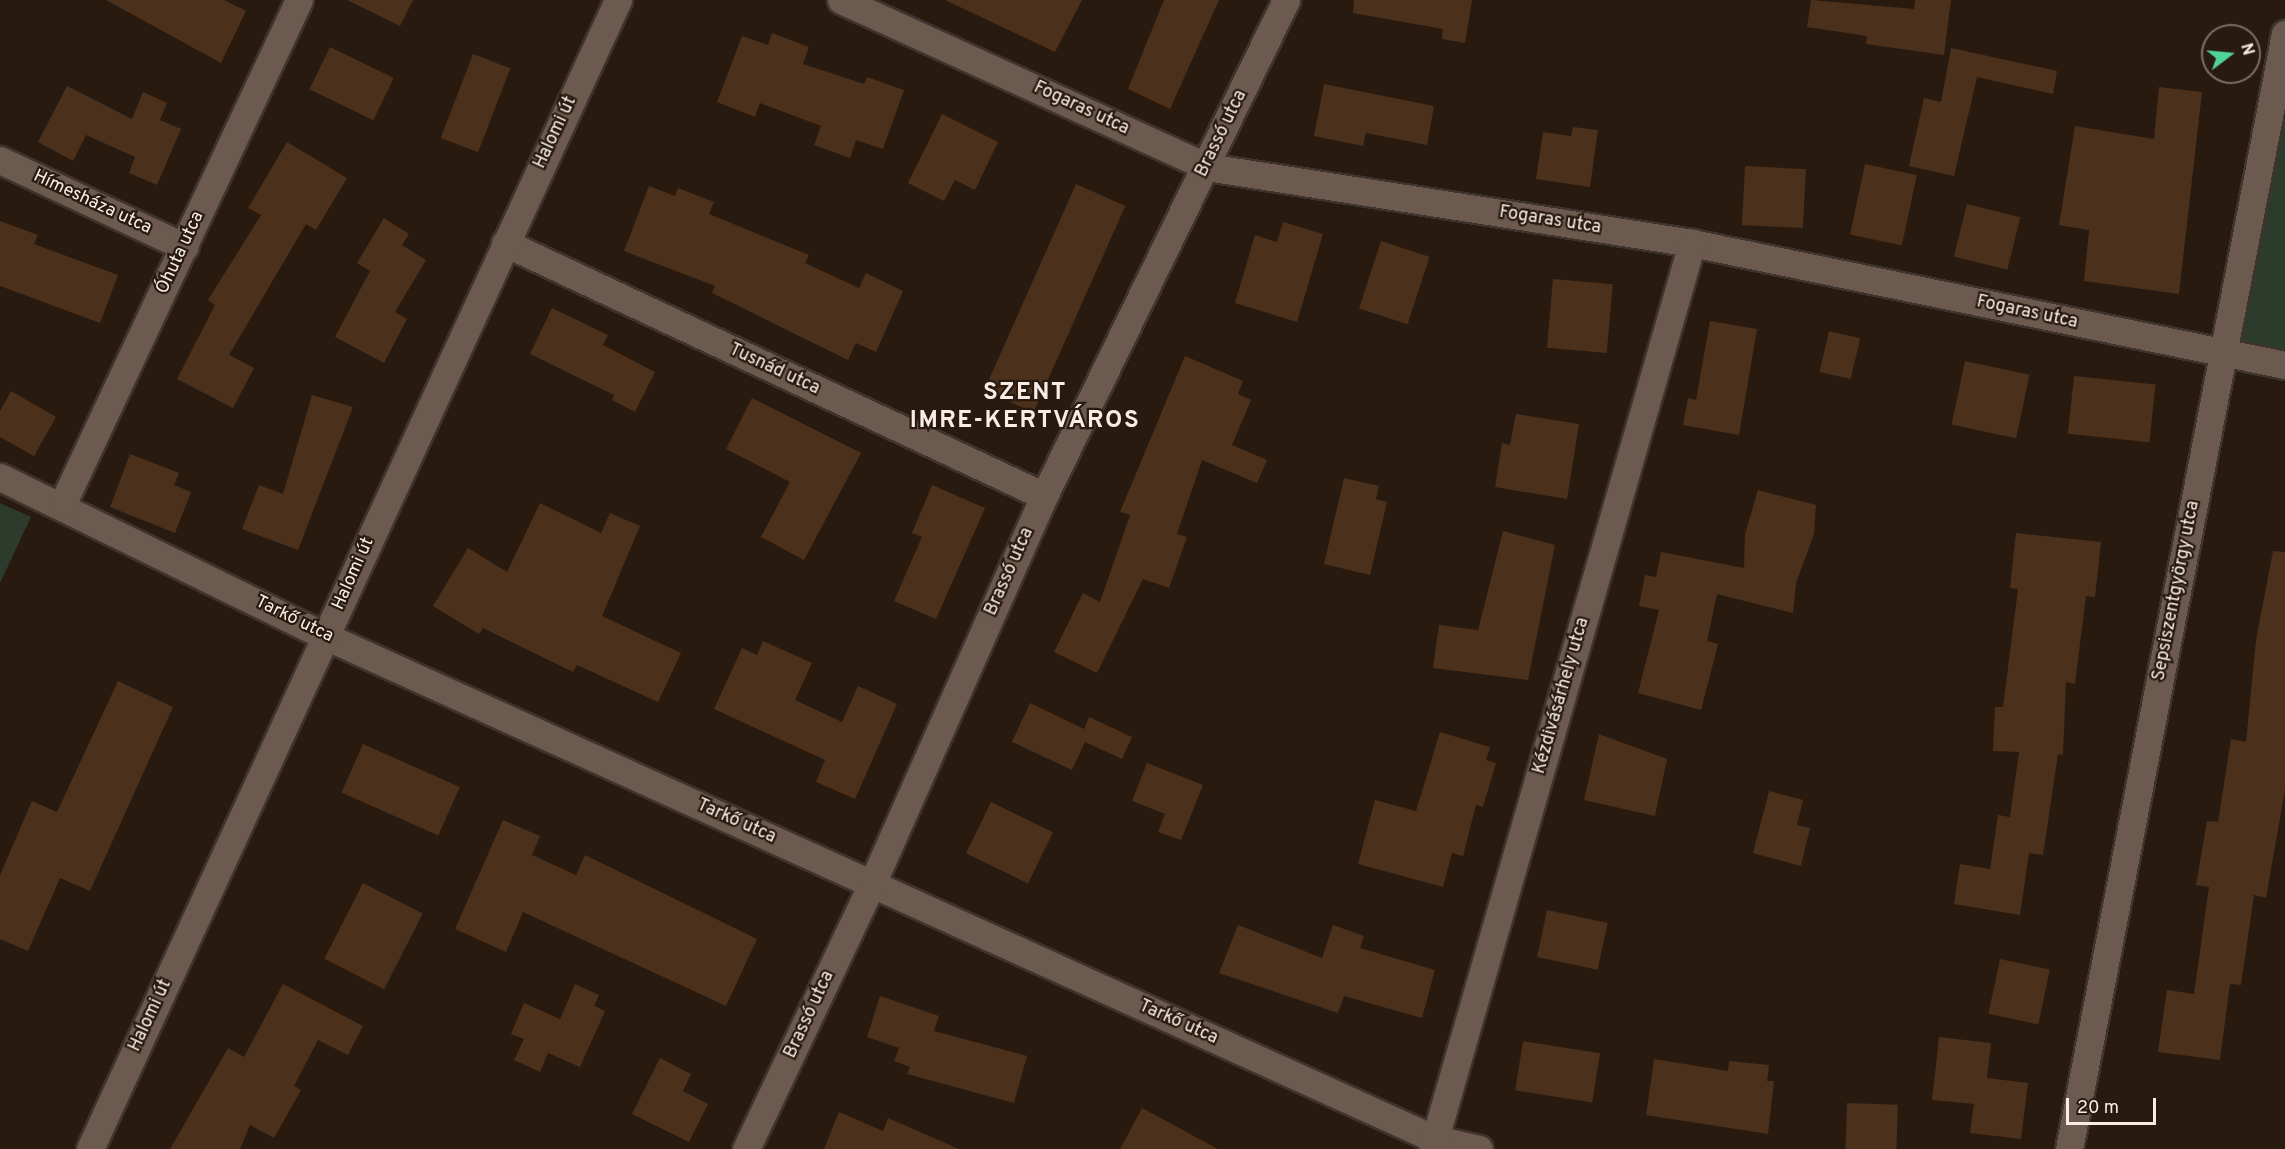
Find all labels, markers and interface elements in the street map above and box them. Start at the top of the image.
north arrow [2201,24,2261,84]
text: N [2235,41,2258,58]
street label: Fogaras utca [1030,77,1132,141]
street label: Brassó utca [1192,87,1252,181]
street label: Halomi út [530,93,582,173]
street label: Hímesháza utca [29,166,155,240]
street label: Fogaras utca [1498,202,1602,240]
street label: Óhuta utca [152,208,210,298]
street label: Fogaras utca [1974,292,2080,334]
street label: Tusnád utca [725,340,823,400]
district label: SZENT IMRE-KERTVÁROS [910,380,1140,436]
street label: Sepsiszentgyörgy utca [2149,499,2205,683]
street label: Brassó utca [981,525,1039,619]
street label: Halomi út [328,534,380,614]
street label: Tarkő utca [251,592,337,648]
street label: Kézdivásárhely utca [1529,615,1595,777]
street label: Tarkő utca [693,795,779,849]
street label: Brassó utca [780,968,840,1062]
street label: Halomi út [125,976,177,1056]
street label: Tarkő utca [1135,996,1221,1050]
scale bar [2069,1086,2159,1124]
text: 20 m [2077,1097,2119,1120]

